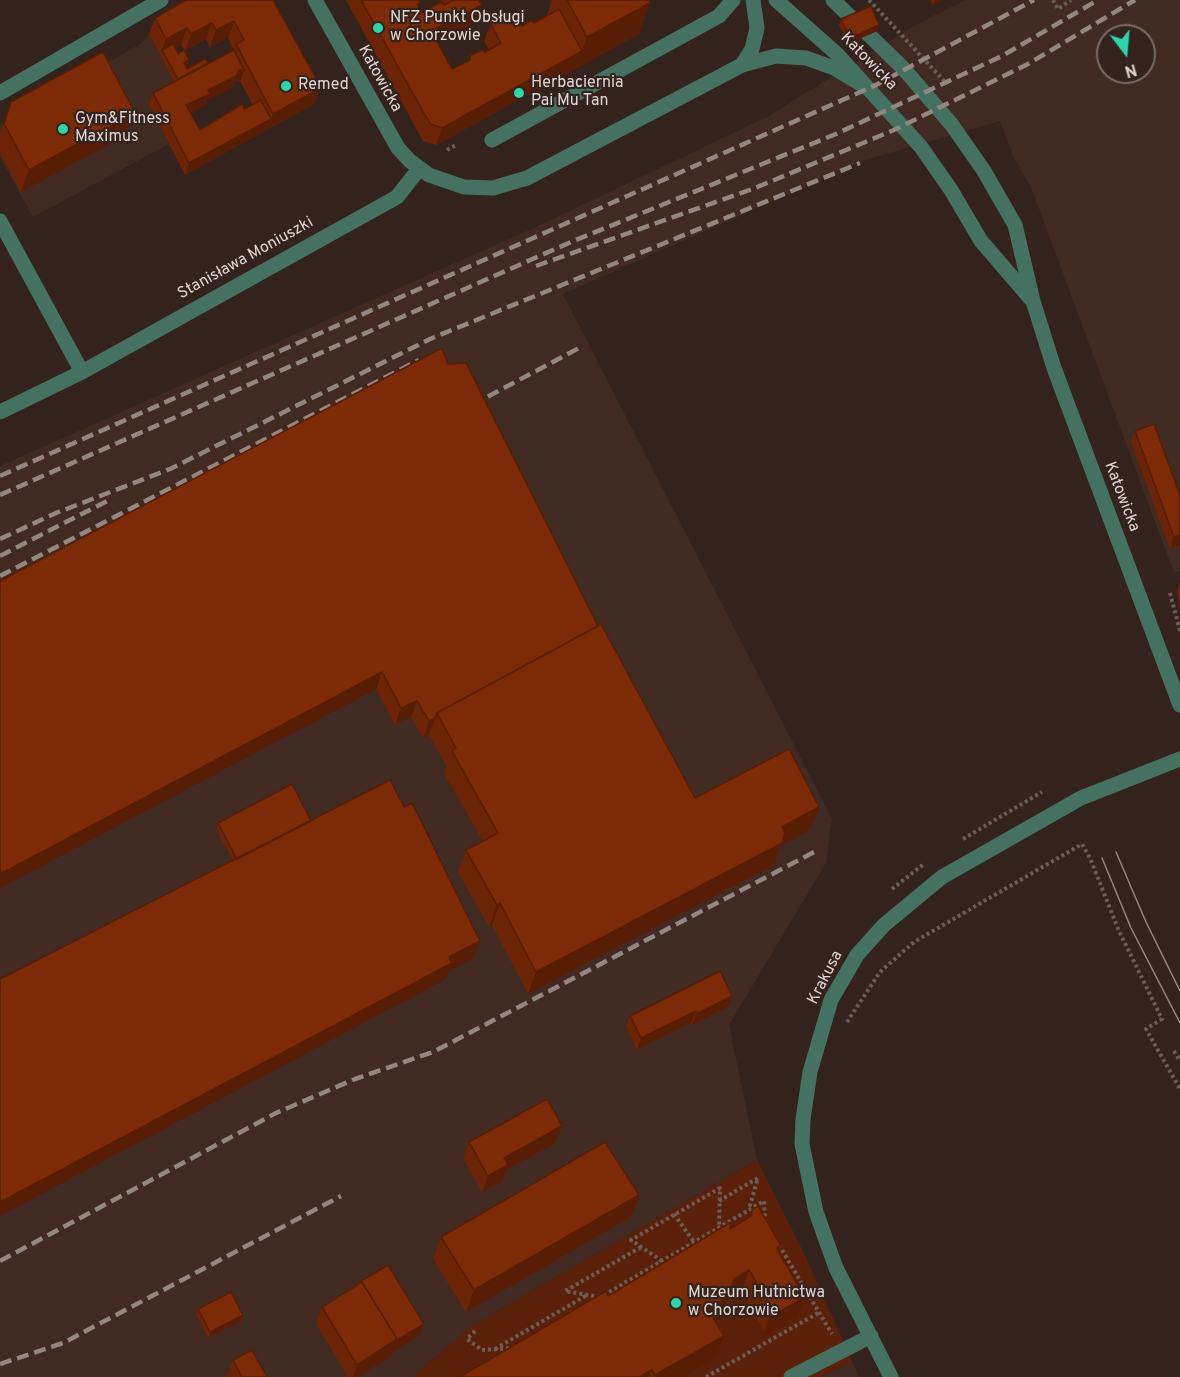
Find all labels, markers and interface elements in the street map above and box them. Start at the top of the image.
place label: NFZ Punkt Obsługi w Chorzowie [390,9,525,47]
marker: NFZ Punkt Obsługi w Chorzowie [371,21,385,35]
north arrow [1096,24,1156,84]
street label: Katowicka [836,29,900,95]
street label: Katowicka [353,42,405,116]
text: N [1122,58,1139,81]
place label: Herbaciernia Pai Mu Tan [531,74,623,112]
place label: Remed [298,76,349,96]
marker: Remed [279,79,293,93]
marker: Herbaciernia Pai Mu Tan [512,86,526,100]
place label: Gym&Fitness Maximus [75,110,170,148]
marker: Gym&Fitness Maximus [56,122,70,136]
street label: Stanisława Moniuszki [175,214,317,304]
street label: Katowicka [1099,459,1143,535]
street label: Krakusa [804,948,848,1008]
place label: Muzeum Hutnictwa w Chorzowie [688,1284,825,1322]
marker: Muzeum Hutnictwa w Chorzowie [669,1296,683,1310]

